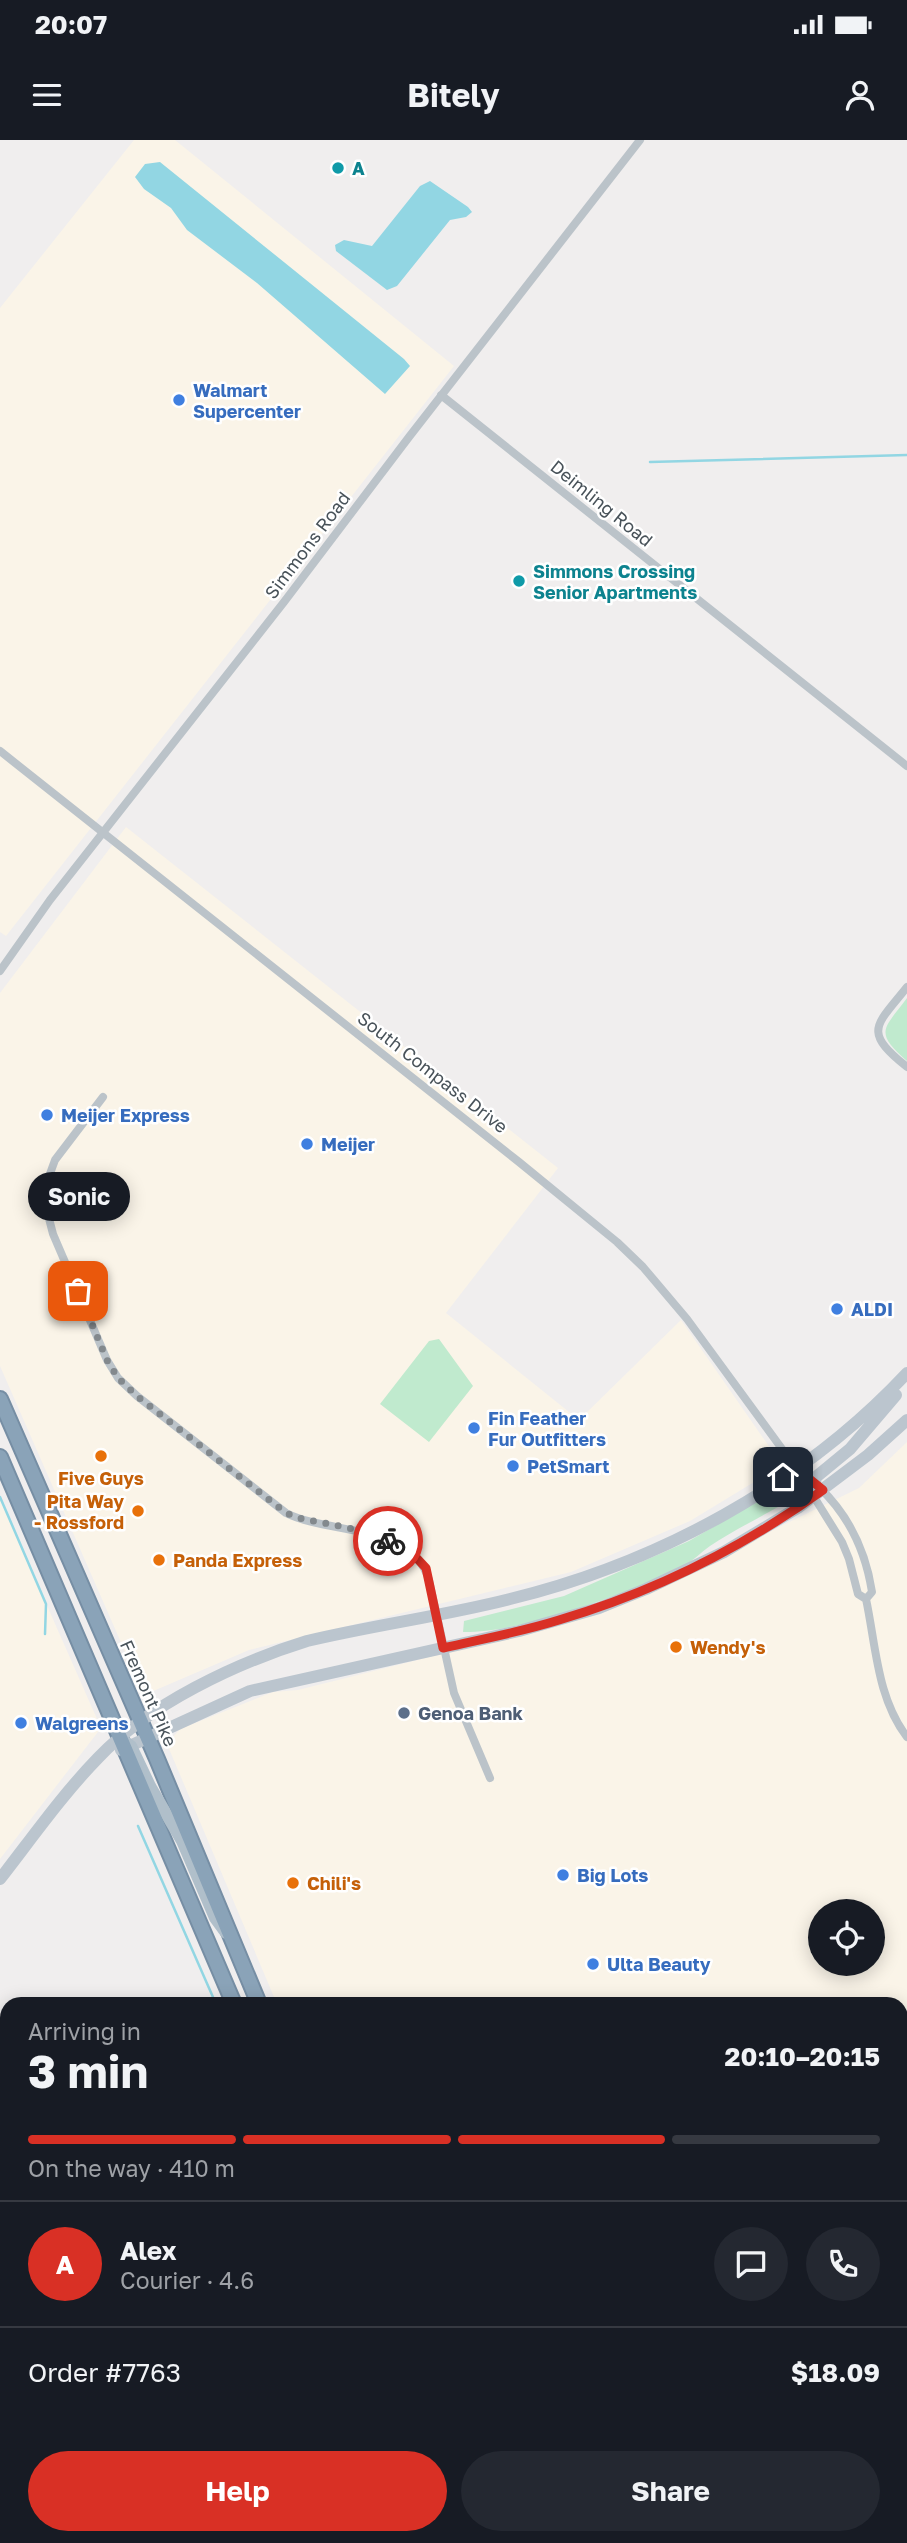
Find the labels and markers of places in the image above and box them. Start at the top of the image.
place label: A [352,157,365,179]
marker: A [330,160,346,176]
place label: Walmart Supercenter [193,379,301,422]
marker: Walmart Supercenter [171,392,187,408]
place label: Simmons Crossing Senior Apartments [533,560,697,603]
marker: Simmons Crossing Senior Apartments [511,573,527,589]
place label: Meijer Express [61,1104,190,1126]
marker: Meijer Express [39,1107,55,1123]
place label: Meijer [321,1133,375,1155]
marker: Meijer [299,1136,315,1152]
callout: Sonic [27,1172,129,1221]
pin [48,1261,108,1321]
place label: ALDI [851,1298,893,1320]
marker: ALDI [829,1301,845,1317]
place label: Fin Feather Fur Outfitters [488,1407,606,1450]
marker: Fin Feather Fur Outfitters [466,1420,482,1436]
pin [753,1447,813,1507]
marker: Five Guys [93,1448,109,1464]
place label: PetSmart [527,1455,609,1477]
marker: PetSmart [505,1458,521,1474]
place label: Five Guys [58,1467,144,1489]
place label: Pita Way - Rossford [34,1490,124,1533]
marker: Pita Way - Rossford [130,1503,146,1519]
place label: Panda Express [173,1549,302,1571]
marker: Panda Express [151,1552,167,1568]
place label: Wendy's [690,1636,765,1658]
marker: Wendy's [668,1639,684,1655]
place label: Genoa Bank [418,1702,523,1724]
marker: Genoa Bank [396,1705,412,1721]
place label: Walgreens [35,1712,129,1734]
marker: Walgreens [13,1715,29,1731]
place label: Big Lots [577,1864,648,1886]
marker: Big Lots [555,1867,571,1883]
place label: Chili's [307,1872,361,1894]
marker: Chili's [285,1875,301,1891]
place label: Ulta Beauty [607,1953,711,1975]
marker: Ulta Beauty [585,1956,601,1972]

